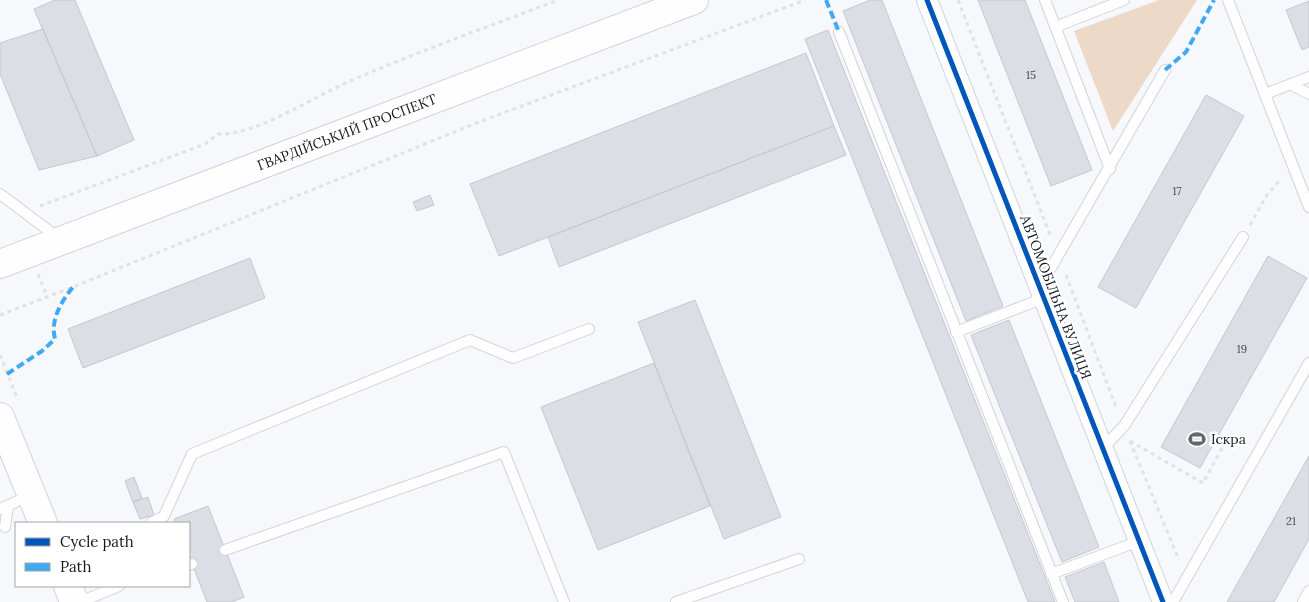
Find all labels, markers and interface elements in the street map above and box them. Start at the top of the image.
house number: 15 [1026,68,1036,82]
street label: ГВАРДІЙСЬКИЙ ПРОСПЕКТ [255,90,439,174]
house number: 17 [1172,184,1182,198]
street label: АВТОМОБІЛЬНА ВУЛИЦЯ [1016,211,1096,382]
house number: 19 [1237,342,1247,356]
sports icon: Іскра [1187,429,1207,449]
place label: Іскра [1211,430,1246,448]
house number: 21 [1286,514,1296,528]
legend [15,522,190,587]
text: Cycle path [60,532,134,551]
text: Path [60,557,91,576]

